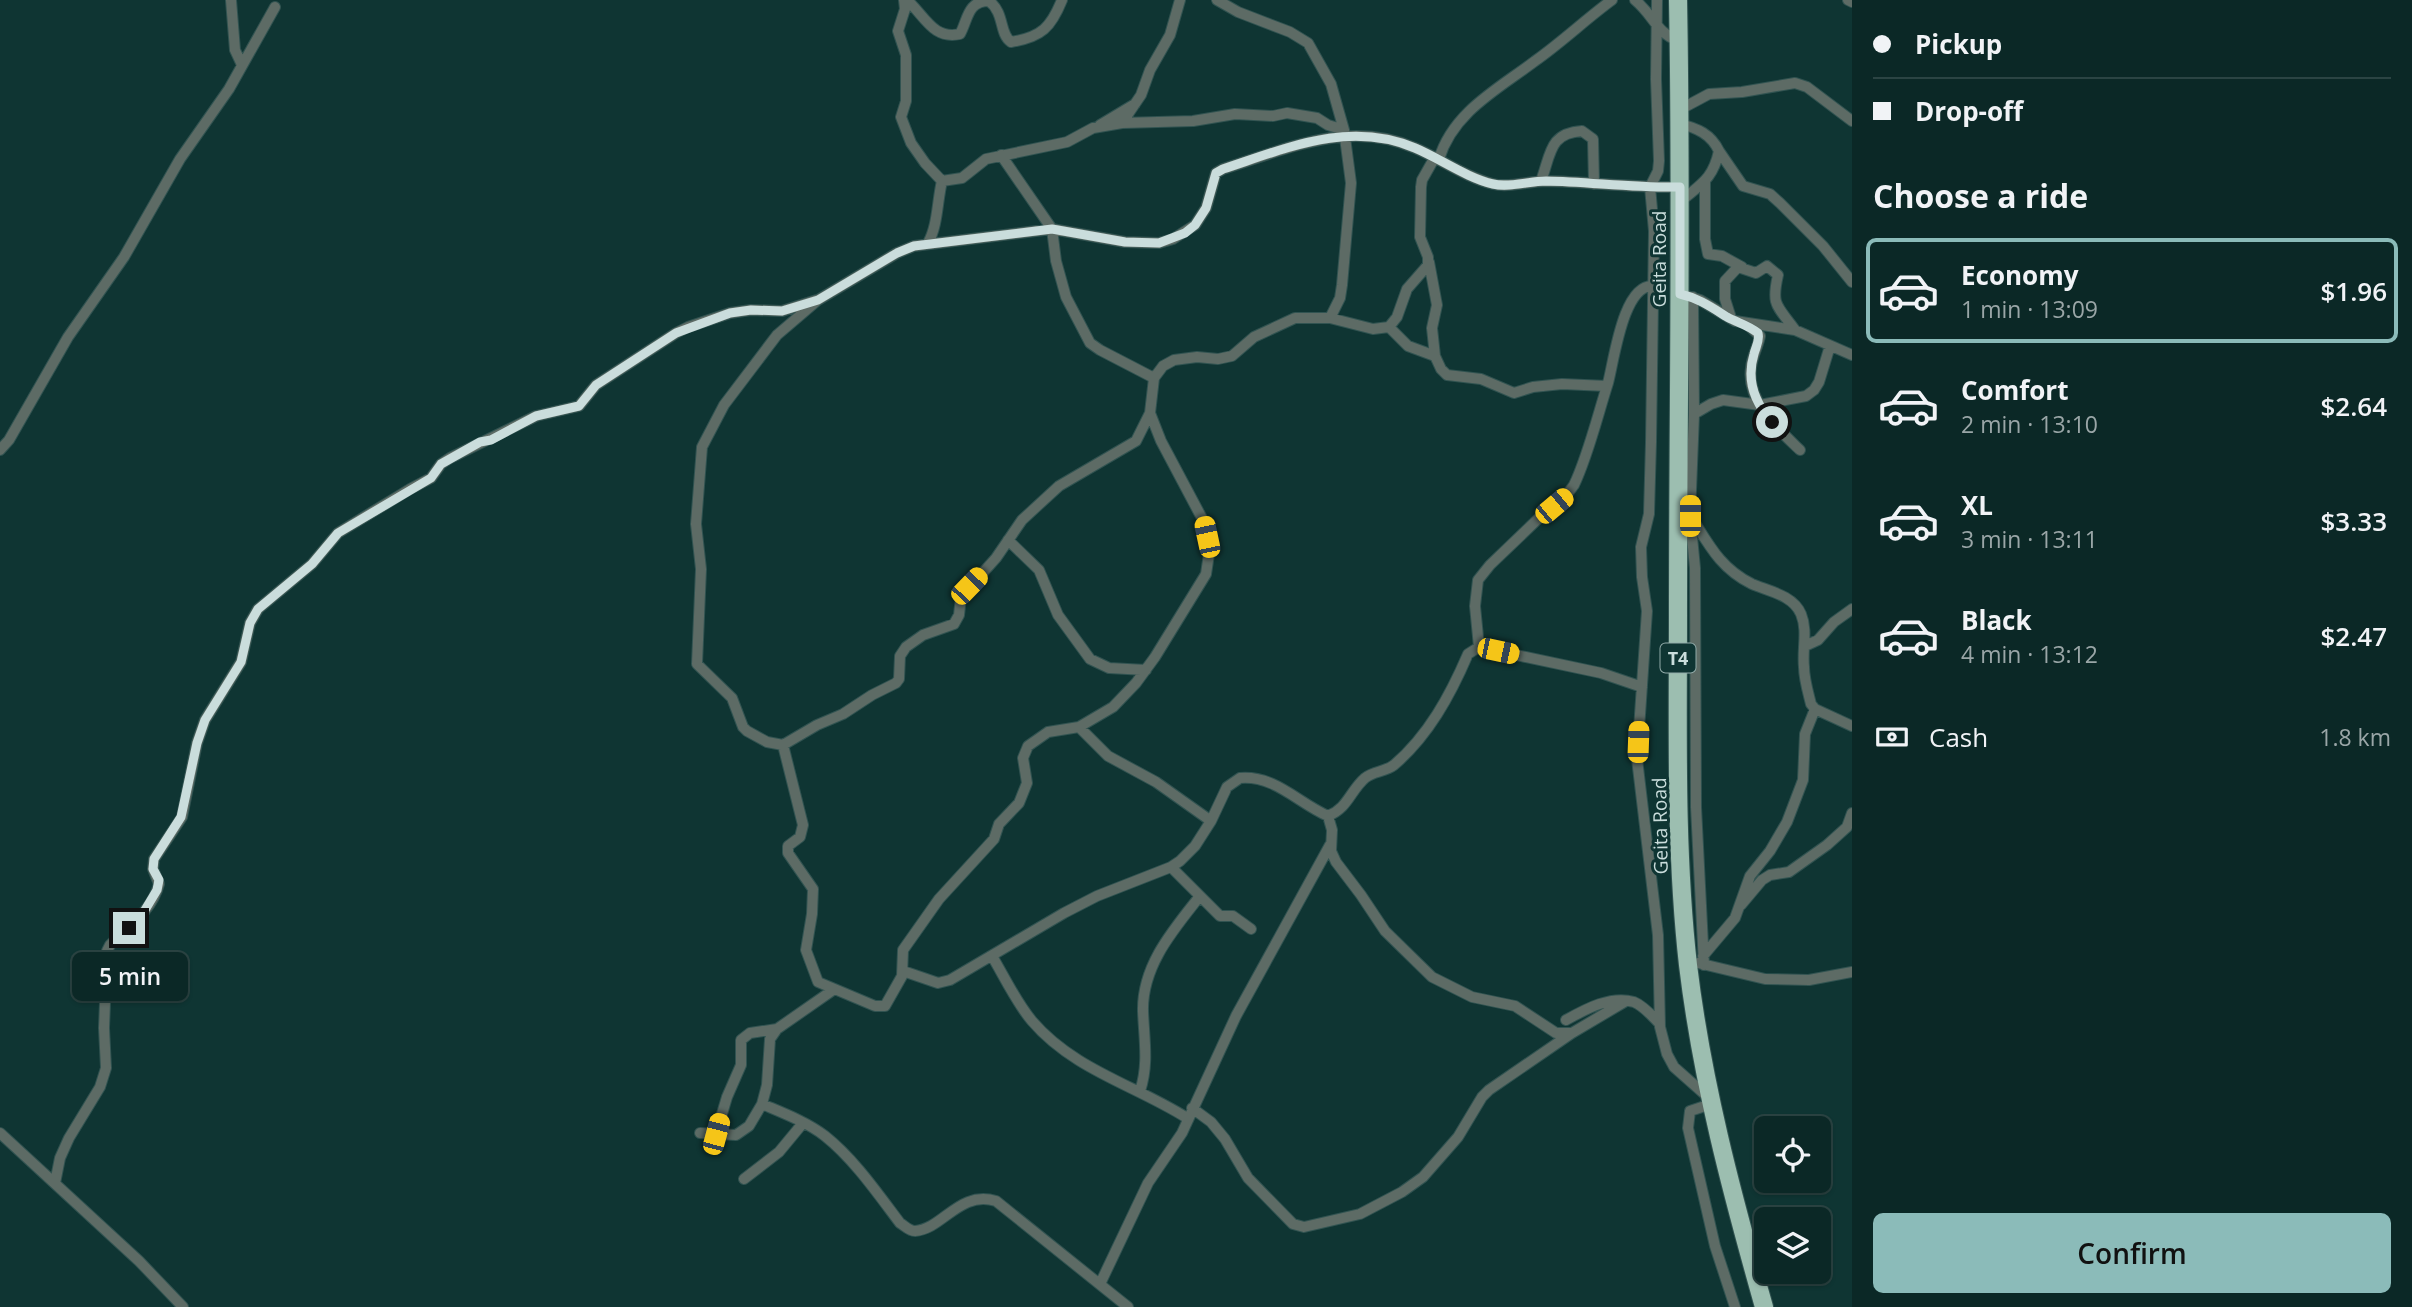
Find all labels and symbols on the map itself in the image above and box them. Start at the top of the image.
street label: Geita Road [1646,211,1672,307]
route start [1756,406,1788,438]
car [1532,484,1577,528]
car [1680,495,1701,537]
car [1193,514,1222,560]
car [947,564,992,608]
car [1476,636,1521,666]
road number: T4 [1660,644,1696,672]
car [1627,721,1650,763]
street label: Geita Road [1646,777,1674,875]
route end [113,912,145,944]
callout: 5 min [71,953,187,1002]
car [701,1111,732,1157]

